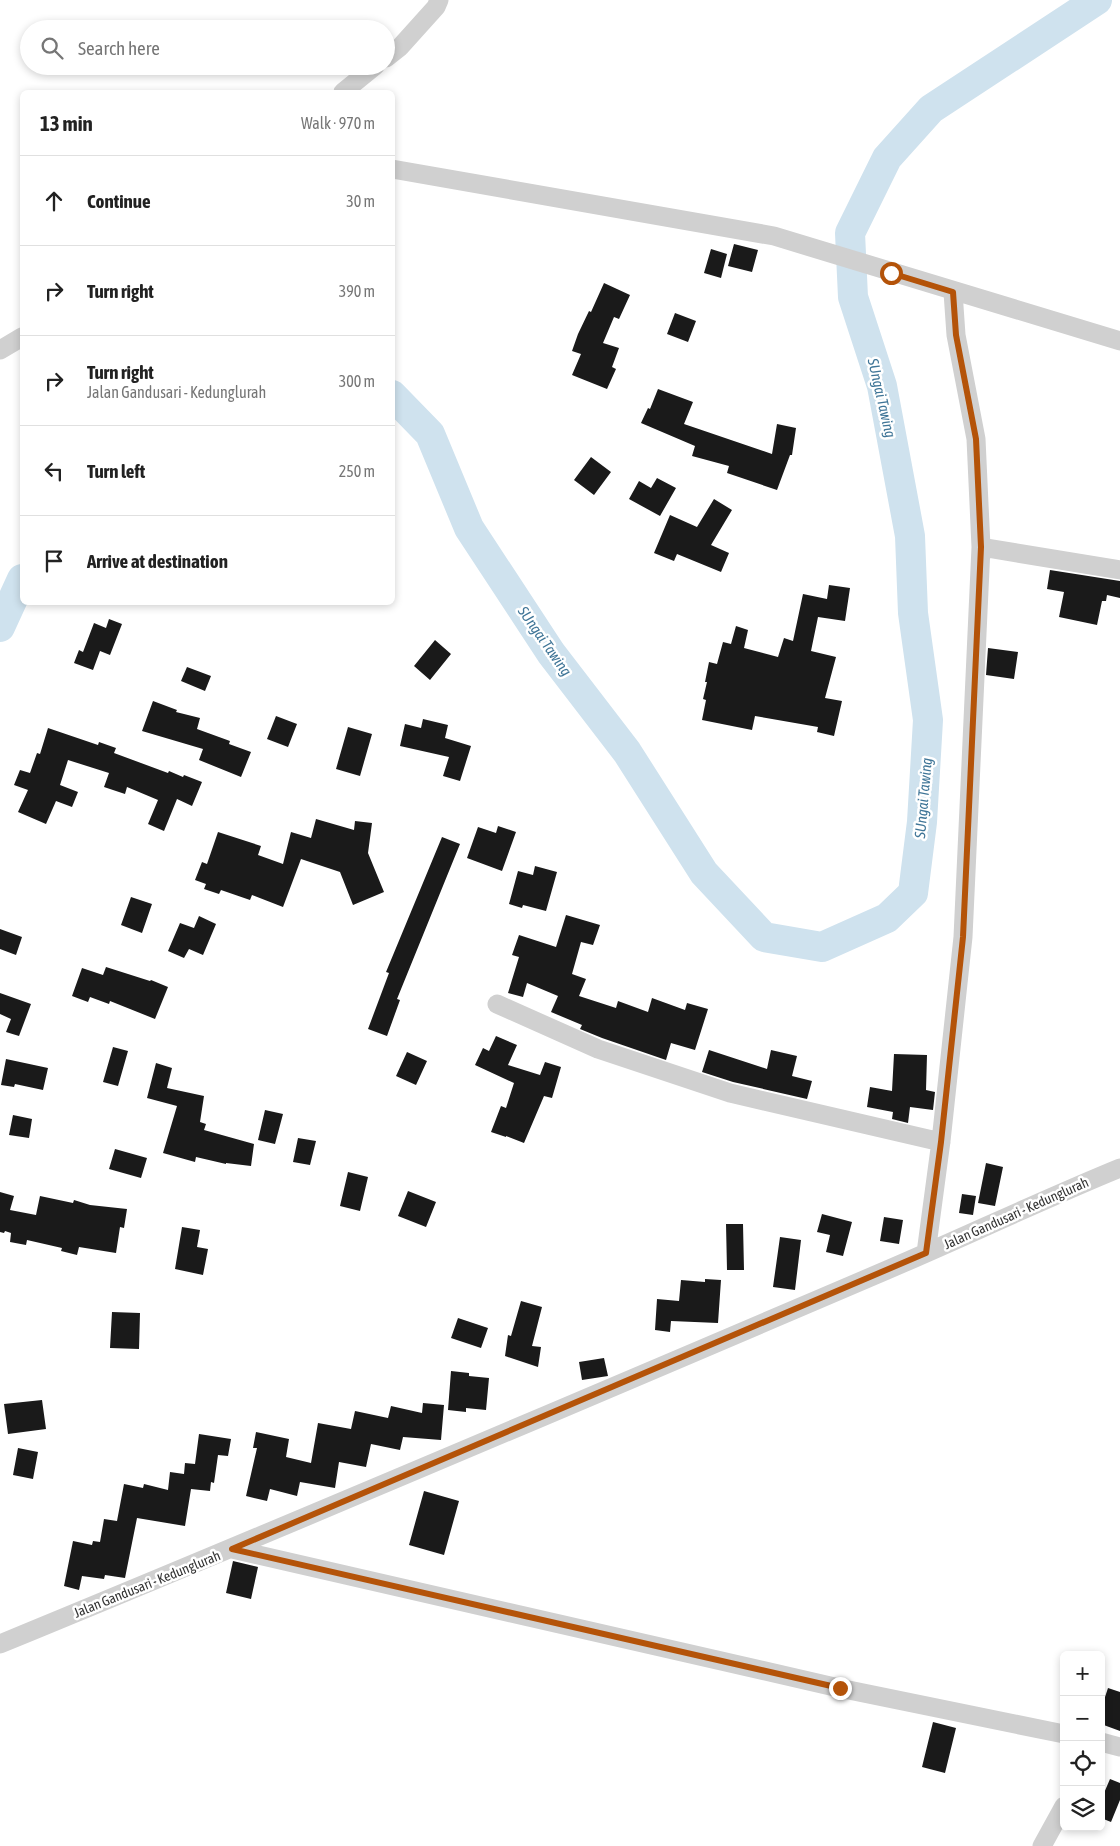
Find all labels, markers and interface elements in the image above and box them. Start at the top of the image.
search box [20,20,395,75]
icon: search [38,34,66,62]
text: Search here [78,37,160,59]
text: 13 min [40,111,93,135]
text: Walk · 970 m [301,114,375,132]
icon: ahead [40,187,68,215]
text: Continue [87,190,151,212]
text: 30 m [346,192,375,210]
route start [880,262,903,285]
icon: right [40,277,68,305]
text: Turn right [87,280,154,302]
text: 390 m [339,282,375,300]
water label: SUngai Tawing [864,356,899,439]
text: Turn right [87,361,154,383]
icon: right [40,367,68,395]
text: 300 m [339,372,375,390]
text: Jalan Gandusari - Kedunglurah [87,383,266,401]
icon: left [40,457,68,485]
text: Turn left [87,460,145,482]
text: 250 m [339,462,375,480]
icon: arrive [40,547,68,575]
text: Arrive at destination [87,550,228,572]
water label: SUngai Tawing [514,602,575,679]
water label: SUngai Tawing [911,757,935,840]
street label: Jalan Gandusari - Kedunglurah [941,1174,1091,1252]
street label: Jalan Gandusari - Kedunglurah [71,1547,223,1621]
map controls [1060,1651,1105,1831]
button: + [1060,1651,1105,1696]
route end [829,1677,852,1700]
button: − [1060,1696,1105,1741]
button: locate [1060,1741,1105,1786]
button: layers [1060,1786,1105,1831]

